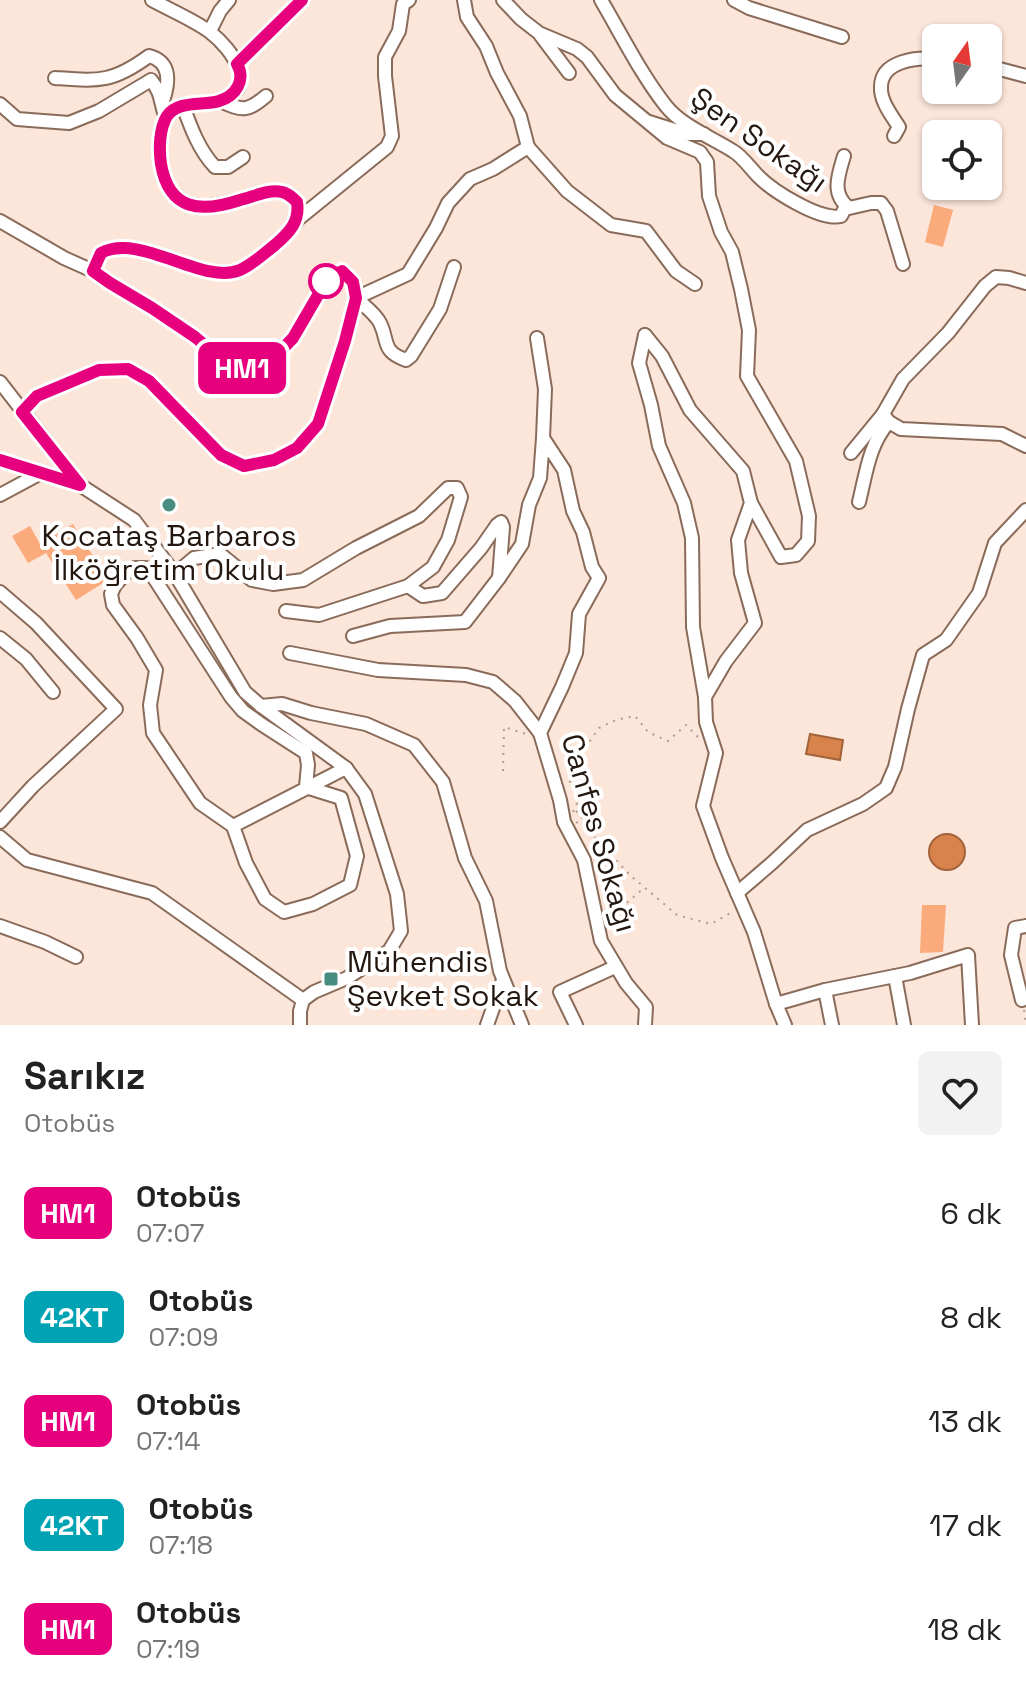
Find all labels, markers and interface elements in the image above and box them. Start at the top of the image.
north arrow [922,24,1002,104]
map controls [922,24,1002,200]
street label: Şen Sokağı [683,78,835,201]
button: locate [922,120,1002,200]
unlabelled marker [309,264,343,298]
line badge: HM1 [196,342,288,394]
text: HM1 [214,350,270,386]
marker: Kocataş Barbaros İlköğretim Okulu [160,496,178,514]
place label: Kocataş Barbaros İlköğretim Okulu [42,516,296,589]
street label: Canfes Sokağı [553,729,646,937]
place label: Mühendis Şevket Sokak [347,942,539,1015]
marker: Mühendis Şevket Sokak [322,970,340,988]
button: heart [918,1051,1002,1135]
text: Sarıkız [24,1052,145,1100]
text: Otobüs [24,1106,115,1140]
text: Otobüs [136,1177,241,1216]
text: 6 dk [940,1194,1002,1233]
text: HM1 [40,1195,96,1231]
text: 07:07 [136,1216,204,1250]
text: Otobüs [148,1281,254,1320]
text: 8 dk [940,1298,1002,1337]
text: 42KT [40,1299,108,1335]
text: 07:09 [148,1320,218,1354]
text: Otobüs [136,1385,241,1424]
text: 13 dk [928,1402,1002,1441]
text: HM1 [40,1403,96,1439]
text: 07:14 [136,1424,201,1458]
text: Otobüs [148,1489,254,1528]
text: 17 dk [929,1506,1002,1545]
text: 42KT [40,1507,108,1543]
text: 07:18 [148,1528,213,1562]
text: Otobüs [136,1593,241,1632]
text: 18 dk [928,1610,1002,1649]
text: HM1 [40,1611,96,1647]
text: 07:19 [136,1632,200,1666]

